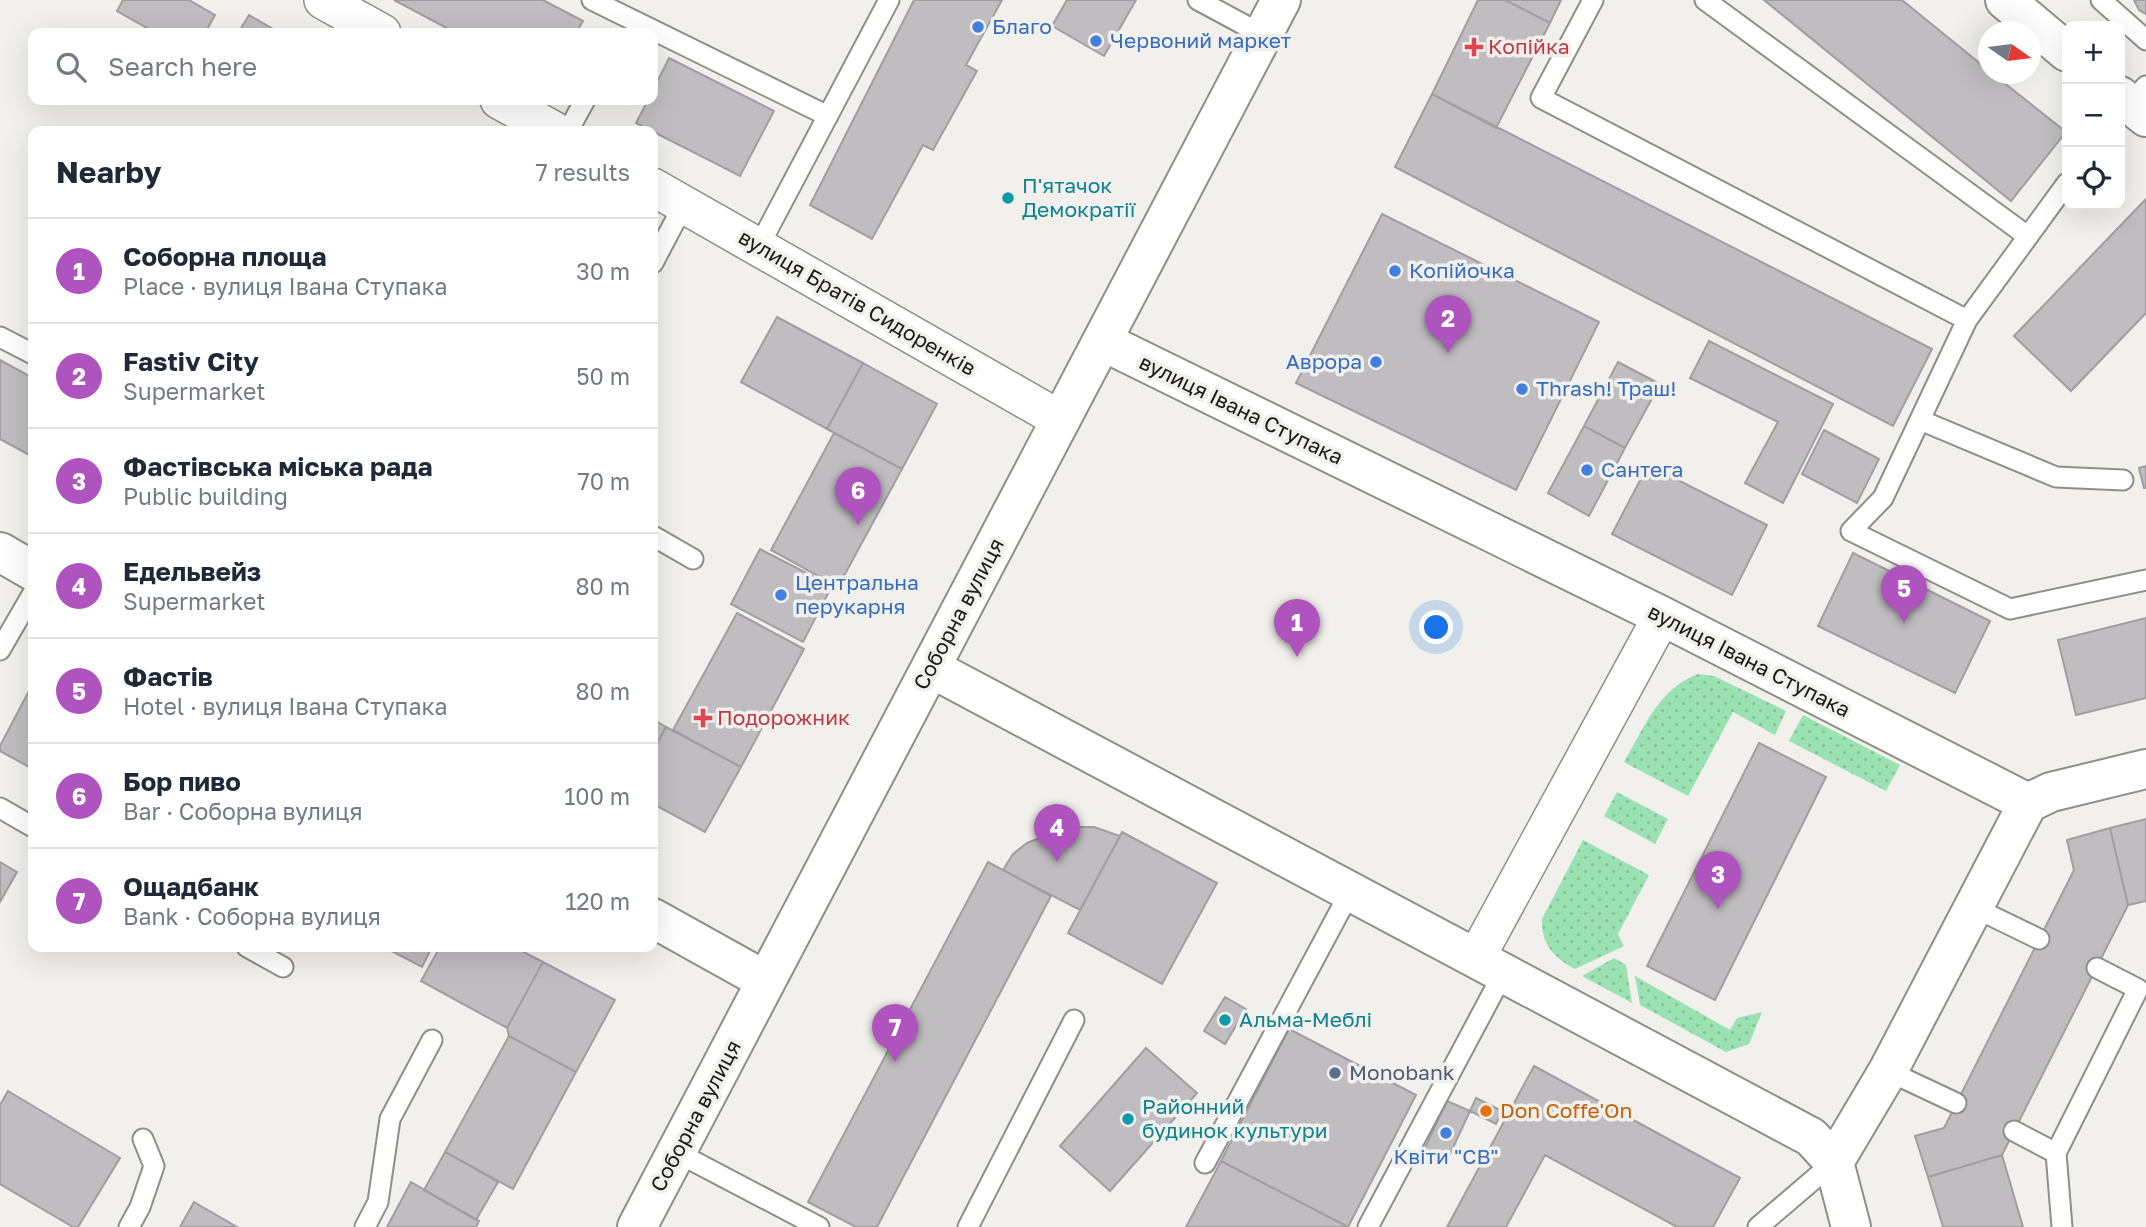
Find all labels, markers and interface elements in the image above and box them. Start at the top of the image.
place label: Благо [992,13,1052,39]
marker: Благо [970,19,986,35]
north arrow [1978,21,2041,84]
map controls [2062,21,2125,210]
button: + [2062,21,2125,84]
place label: Червоний маркет [1110,27,1291,53]
search box [28,28,658,105]
marker: Червоний маркет [1088,33,1104,49]
place label: Копійка [1488,33,1570,59]
marker: Копійка [1466,39,1482,55]
icon: search [52,48,90,86]
text: Search here [108,51,257,82]
button: − [2062,84,2125,147]
button: locate [2062,147,2125,210]
text: Nearby [56,154,161,190]
text: 7 results [536,158,630,186]
place label: П'ятачок Демократії [1022,172,1137,222]
marker: П'ятачок Демократії [1000,190,1016,206]
street label: вулиця Братів Сидоренків [734,223,981,381]
text: Соборна площа [123,241,327,272]
text: 1 [73,257,85,285]
text: 30 m [576,257,630,285]
place label: Копійочка [1409,257,1515,283]
marker: Копійочка [1387,263,1403,279]
text: Place · вулиця Івана Ступака [123,272,448,300]
pin: 2 [1425,295,1471,353]
text: Fastiv City [123,346,259,377]
street label: вулиця Івана Ступака [1135,348,1348,470]
place label: Аврора [1286,348,1362,374]
marker: Аврора [1368,354,1384,370]
text: 2 [72,362,86,390]
text: 50 m [576,362,630,390]
place label: Thrash! Траш! [1536,375,1677,401]
text: Supermarket [123,377,266,405]
marker: Thrash! Траш! [1514,381,1530,397]
text: Фастівська міська рада [123,451,433,482]
place label: Сантега [1601,456,1683,482]
marker: Сантега [1579,462,1595,478]
text: 3 [72,467,86,495]
text: 70 m [577,467,630,495]
pin: 6 [835,467,881,525]
text: Public building [123,482,288,510]
street label: Соборна вулиця [907,533,1009,694]
text: Едельвейз [123,556,261,587]
pin: 5 [1881,565,1927,623]
place label: Центральна перукарня [795,569,919,619]
text: 4 [72,572,86,600]
text: 80 m [576,572,630,600]
text: Supermarket [123,587,266,615]
marker: Центральна перукарня [773,587,789,603]
street label: вулиця Івана Ступака [1644,598,1855,722]
pin: 1 [1274,599,1320,657]
your location [1419,610,1453,644]
text: Фастів [123,661,213,692]
text: 5 [72,677,86,705]
text: 80 m [576,677,630,705]
text: Hotel · вулиця Івана Ступака [123,692,447,720]
place label: Подорожник [717,704,850,730]
marker: Подорожник [695,710,711,726]
text: Бор пиво [123,766,241,797]
text: 6 [72,782,86,810]
text: 100 m [564,782,630,810]
text: Bar · Соборна вулиця [123,797,363,825]
pin: 4 [1034,804,1080,862]
pin: 3 [1695,851,1741,909]
text: Ощадбанк [123,871,259,902]
text: 7 [73,887,85,915]
text: 120 m [565,887,630,915]
text: Bank · Соборна вулиця [123,902,381,930]
pin: 7 [872,1004,918,1062]
place label: Альма-Меблі [1239,1006,1372,1032]
marker: Альма-Меблі [1217,1012,1233,1028]
street label: Соборна вулиця [644,1035,746,1196]
place label: Monobank [1349,1059,1455,1085]
marker: Monobank [1327,1065,1343,1081]
place label: Районний будинок культури [1142,1093,1328,1143]
place label: Don Coffe'On [1500,1097,1633,1123]
marker: Don Coffe'On [1478,1103,1494,1119]
marker: Районний будинок культури [1120,1111,1136,1127]
marker: Квіти "СВ" [1438,1125,1454,1141]
place label: Квіти "СВ" [1393,1143,1499,1169]

